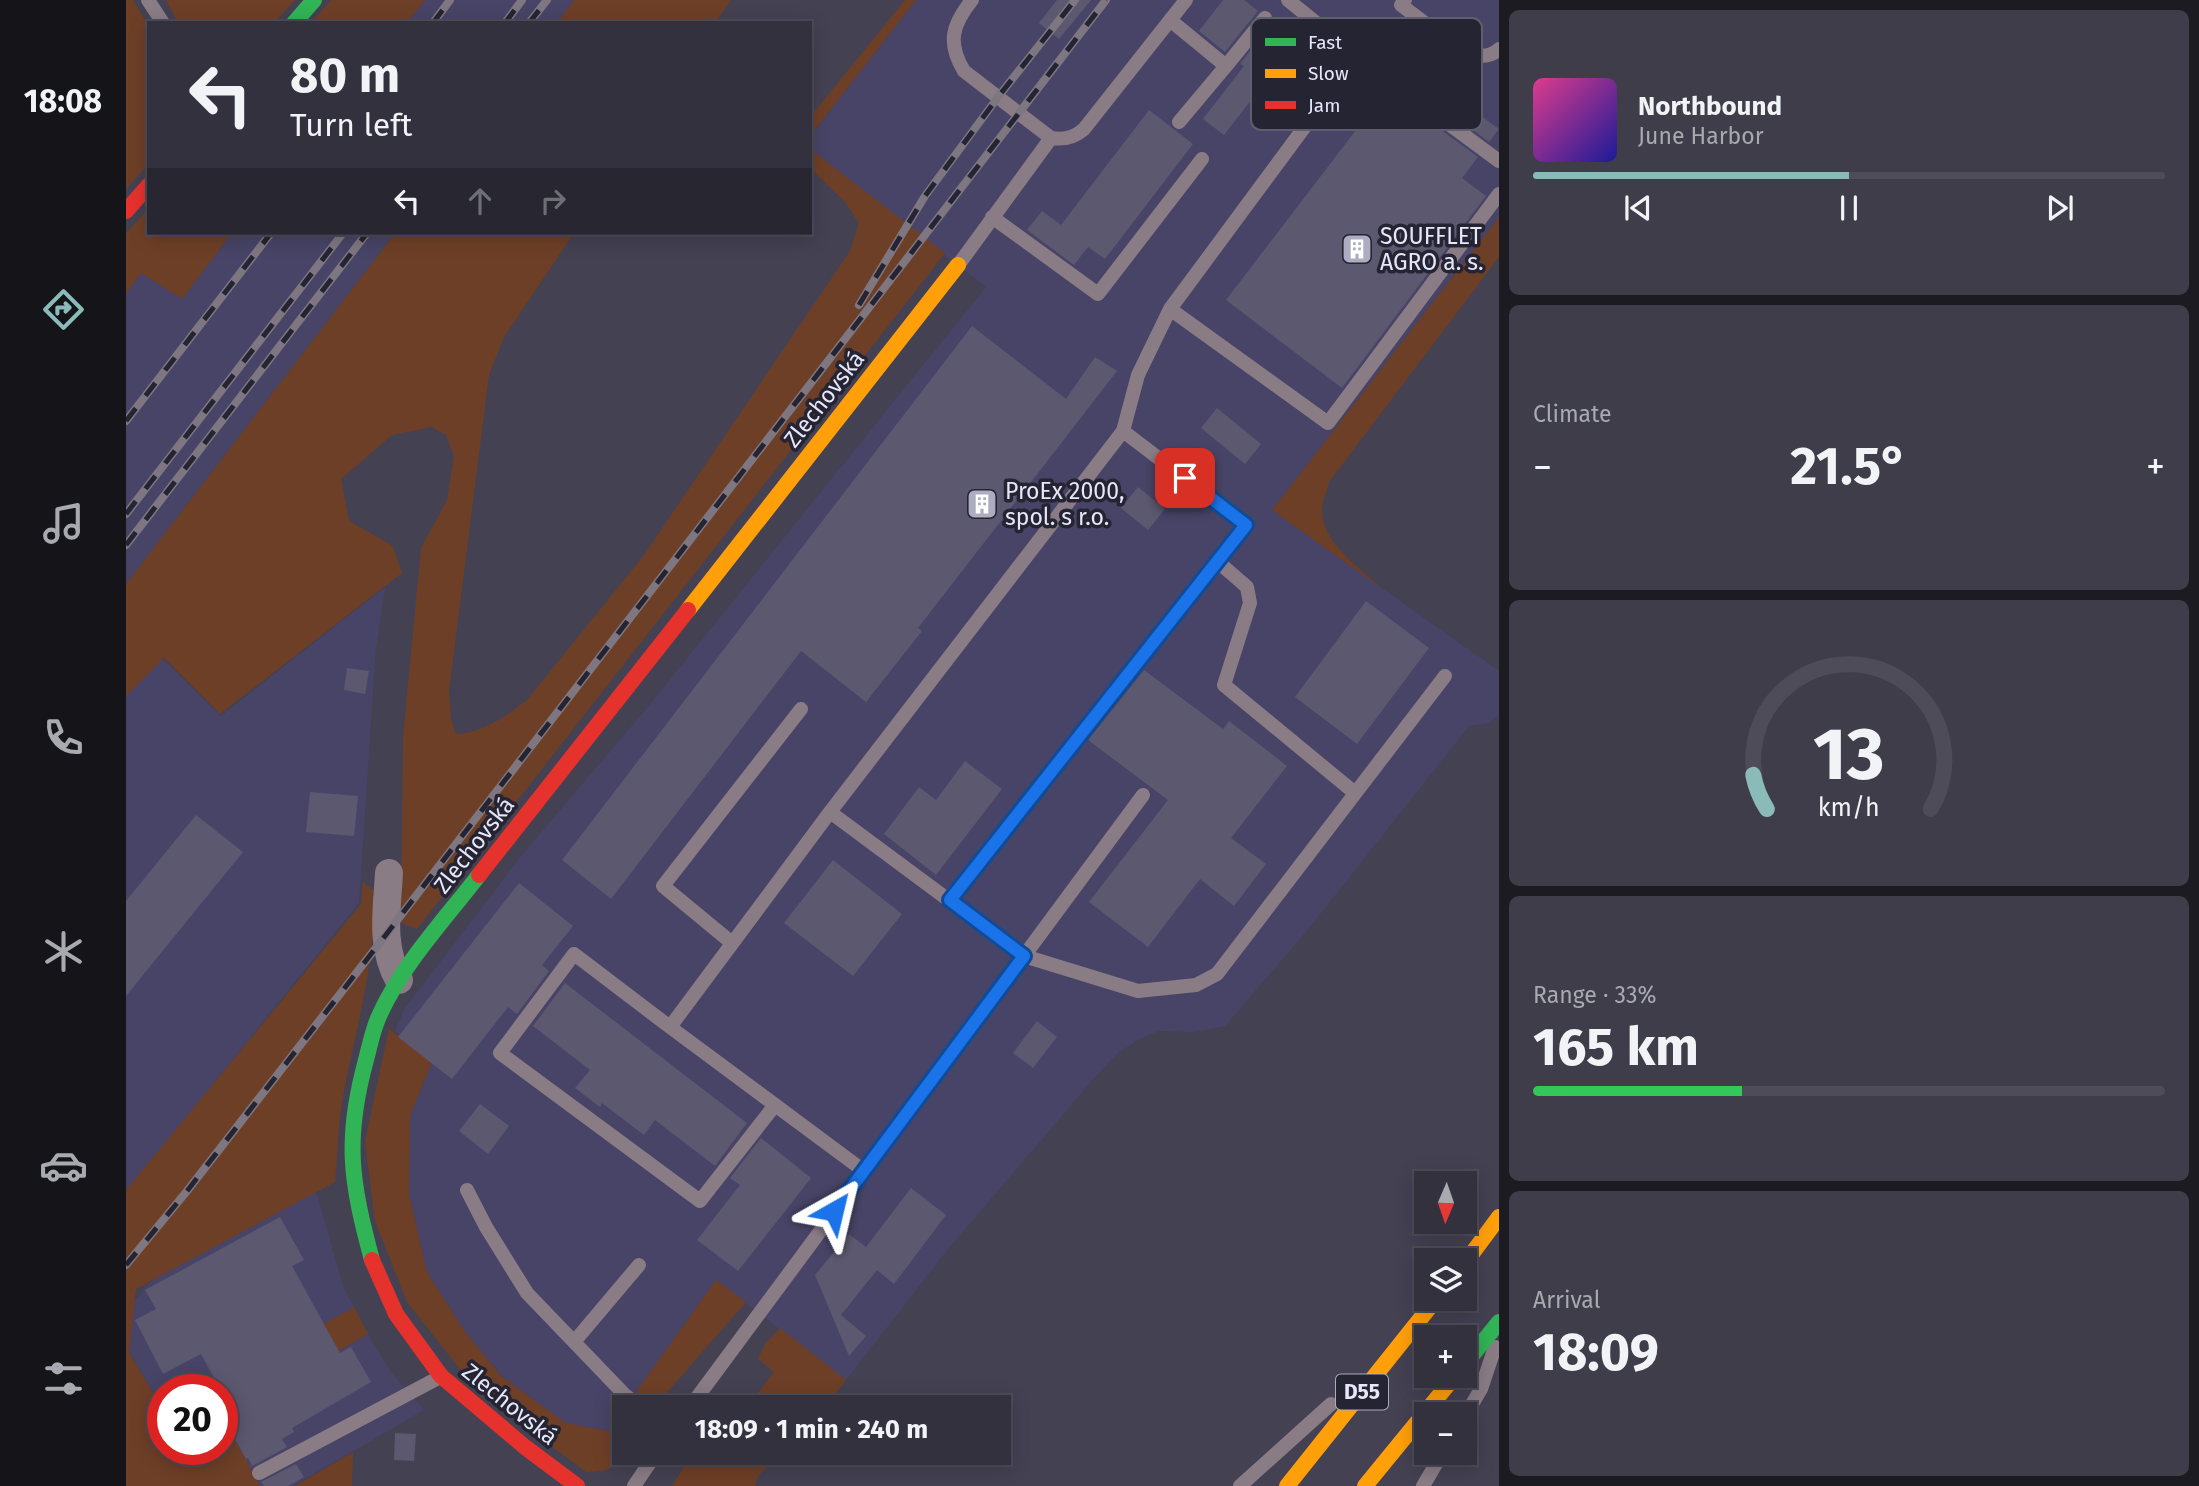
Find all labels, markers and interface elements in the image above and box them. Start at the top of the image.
legend [1251,18,1482,130]
text: Fast [1308,31,1342,54]
text: 80 m [290,46,400,105]
icon: left [175,49,266,140]
text: Slow [1308,62,1349,85]
text: 18:08 [24,82,102,120]
text: Northbound [1638,91,1782,122]
text: Jam [1308,94,1340,117]
text: Turn left [290,106,412,144]
text: June Harbor [1638,122,1764,150]
icon: left [388,182,426,220]
icon: ahead [461,182,499,220]
icon: right [534,182,572,220]
icon: previous [1619,189,1657,227]
icon: pause [1830,189,1868,227]
icon: next [2041,189,2079,227]
place label: SOUFFLET AGRO a. s. [1380,222,1484,276]
building icon: SOUFFLET AGRO a. s. [1340,232,1374,266]
icon: directions [39,285,88,334]
street label: Zlechovská [778,345,870,453]
text: Climate [1533,400,1612,428]
text: 21.5° [1790,435,1908,498]
text: − [1533,444,1552,490]
text: + [2146,444,2165,490]
pin [1155,448,1215,508]
icon: arrive [1166,459,1204,497]
place label: ProEx 2000, spol. s r.o. [1005,477,1125,531]
building icon: ProEx 2000, spol. s r.o. [965,487,999,521]
icon: music [39,499,88,548]
text: 13 [1813,711,1885,798]
icon: phone [39,713,88,762]
street label: Zlechovská [428,791,520,899]
text: km/h [1818,793,1880,823]
icon: climate [39,927,88,976]
text: Range · 33% [1533,981,1656,1009]
text: 165 km [1533,1016,1699,1079]
icon: car [39,1141,88,1190]
north arrow [1414,1171,1477,1234]
map controls [1414,1171,1477,1465]
position arrow [797,1174,871,1248]
button: layers [1414,1248,1477,1311]
text: Arrival [1533,1286,1600,1314]
text: 18:09 [1533,1321,1659,1384]
button: + [1414,1325,1477,1388]
icon: filters [39,1354,88,1403]
street label: Zlechovská [457,1357,563,1451]
speed limit sign: 20 [147,1374,238,1465]
road number: D55 [1336,1374,1388,1410]
button: − [1414,1402,1477,1465]
text: 18:09 · 1 min · 240 m [695,1414,928,1445]

